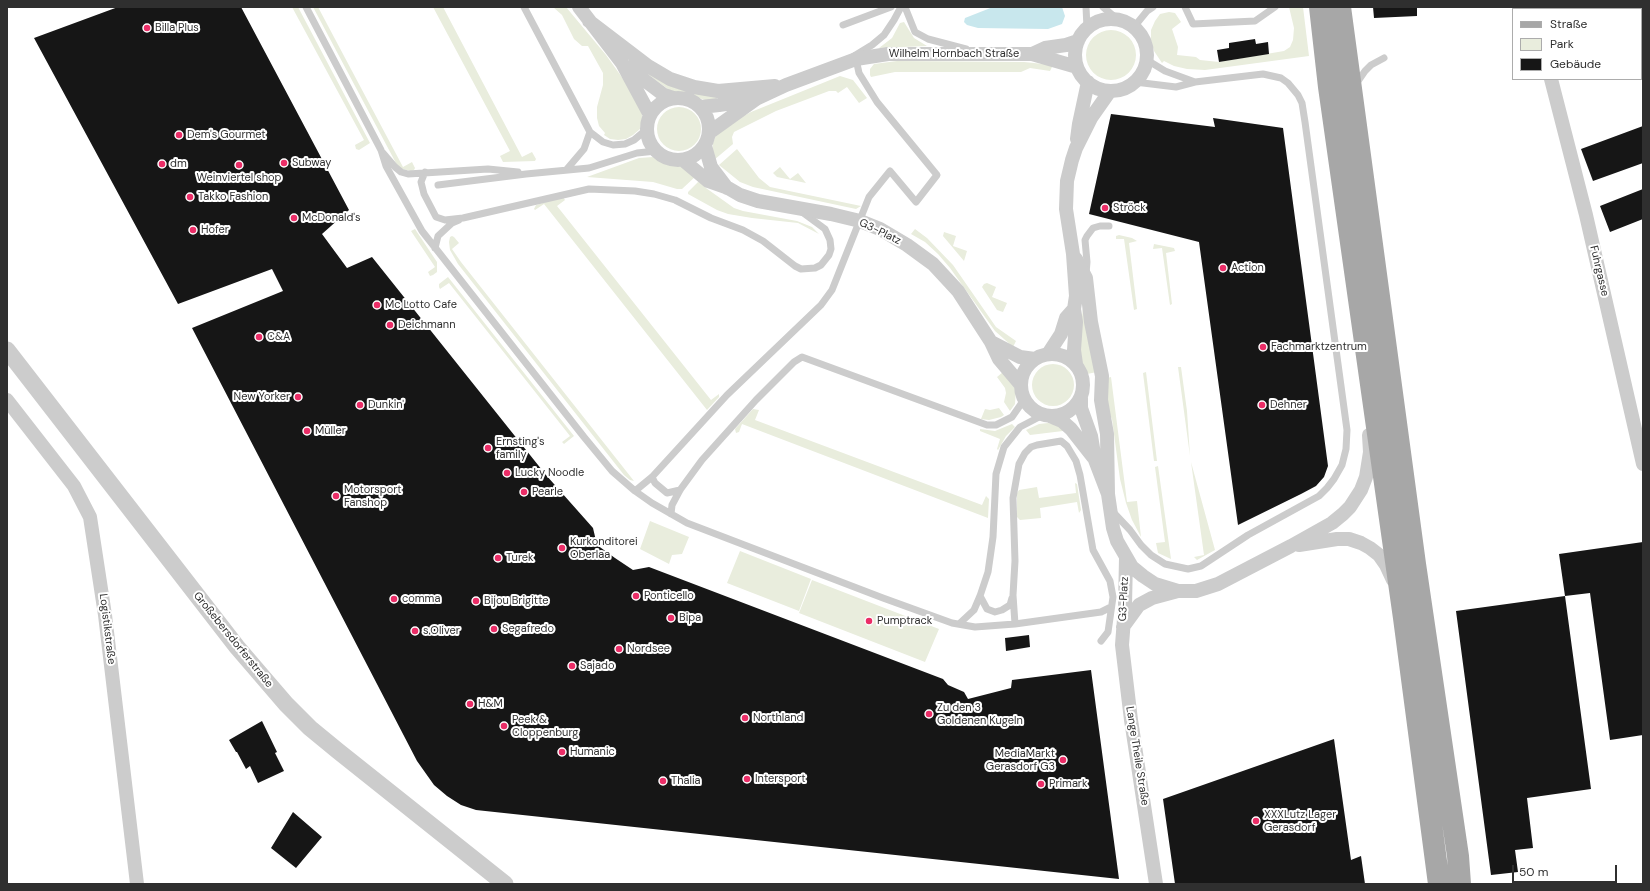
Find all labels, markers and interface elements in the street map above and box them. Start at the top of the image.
legend [1512,8,1642,80]
text: Straße [1550,16,1587,32]
place label: Billa Plus [155,21,199,35]
marker: Billa Plus [142,23,152,33]
text: Park [1550,36,1574,52]
street label: Wilhelm Hornbach Straße [889,47,1019,61]
text: Gebäude [1550,56,1601,72]
place label: Dem's Gourmet [187,128,266,142]
marker: Dem's Gourmet [174,130,184,140]
place label: Subway [292,156,331,170]
place label: dm [170,157,187,171]
marker: Subway [279,158,289,168]
marker: dm [157,159,167,169]
marker: Weinviertel shop [234,160,244,170]
place label: Weinviertel shop [197,171,281,185]
place label: Takko Fashion [198,190,268,204]
marker: Takko Fashion [185,192,195,202]
place label: Ströck [1113,201,1146,215]
marker: Ströck [1100,203,1110,213]
place label: McDonald's [302,211,361,225]
marker: McDonald's [289,213,299,223]
street label: G3-Platz [857,216,903,248]
place label: Hofer [201,223,229,237]
marker: Hofer [188,225,198,235]
street label: Fuhrgasse [1587,244,1611,298]
place label: Action [1231,261,1264,275]
marker: Action [1218,263,1228,273]
place label: Mc Lotto Cafe [385,298,457,312]
marker: Mc Lotto Cafe [372,300,382,310]
place label: Deichmann [398,318,455,332]
marker: Deichmann [385,320,395,330]
place label: C&A [267,330,290,344]
marker: C&A [254,332,264,342]
place label: Fachmarktzentrum [1271,340,1367,354]
marker: Fachmarktzentrum [1258,342,1268,352]
place label: New Yorker [234,390,290,404]
marker: New Yorker [293,392,303,402]
place label: Dunkin' [368,398,404,412]
place label: Dehner [1270,398,1307,412]
marker: Dunkin' [355,400,365,410]
marker: Dehner [1257,400,1267,410]
place label: Müller [315,424,346,438]
marker: Müller [302,426,312,436]
place label: Ernsting's family [496,435,545,461]
marker: Ernsting's family [483,443,493,453]
place label: Lucky Noodle [515,466,584,480]
marker: Lucky Noodle [502,468,512,478]
place label: Motorsport Fanshop [344,483,402,509]
place label: Pearle [532,485,563,499]
marker: Pearle [519,487,529,497]
marker: Motorsport Fanshop [331,491,341,501]
place label: Kurkonditorei Oberlaa [570,535,638,561]
marker: Kurkonditorei Oberlaa [557,543,567,553]
place label: Turek [506,551,534,565]
marker: Turek [493,553,503,563]
street label: G3-Platz [1116,576,1132,622]
place label: Ponticello [644,589,694,603]
street label: Großebersdorferstraße [190,590,276,690]
marker: Ponticello [631,591,641,601]
place label: comma [402,592,440,606]
street label: Logistikstraße [96,593,118,665]
marker: comma [389,594,399,604]
place label: Bijou Brigitte [484,594,549,608]
marker: Bijou Brigitte [471,596,481,606]
place label: Bipa [679,611,701,625]
marker: Bipa [666,613,676,623]
place label: Pumptrack [877,614,932,628]
marker: Pumptrack [864,616,874,626]
place label: Segafredo [502,622,554,636]
place label: s.Oliver [423,624,460,638]
marker: Segafredo [489,624,499,634]
marker: s.Oliver [410,626,420,636]
place label: Nordsee [627,642,670,656]
marker: Nordsee [614,644,624,654]
place label: Sajado [580,659,614,673]
marker: Sajado [567,661,577,671]
place label: H&M [478,697,503,711]
marker: H&M [465,699,475,709]
place label: Zu den 3 Goldenen Kugeln [937,701,1023,727]
street label: Lange Theile Straße [1123,705,1151,807]
marker: Zu den 3 Goldenen Kugeln [924,709,934,719]
place label: Northland [753,711,803,725]
place label: Peek & Cloppenburg [512,713,578,739]
marker: Northland [740,713,750,723]
marker: Peek & Cloppenburg [499,721,509,731]
place label: Humanic [570,745,615,759]
marker: Humanic [557,747,567,757]
place label: MediaMarkt Gerasdorf G3 [986,747,1055,773]
marker: MediaMarkt Gerasdorf G3 [1058,755,1068,765]
place label: Intersport [755,772,806,786]
place label: Thalia [671,774,701,788]
marker: Intersport [742,774,752,784]
marker: Thalia [658,776,668,786]
place label: Primark [1049,777,1087,791]
marker: Primark [1036,779,1046,789]
place label: XXXLutz Lager Gerasdorf [1264,808,1336,834]
marker: XXXLutz Lager Gerasdorf [1251,816,1261,826]
scale bar [1514,857,1619,883]
text: 50 m [1519,864,1548,880]

